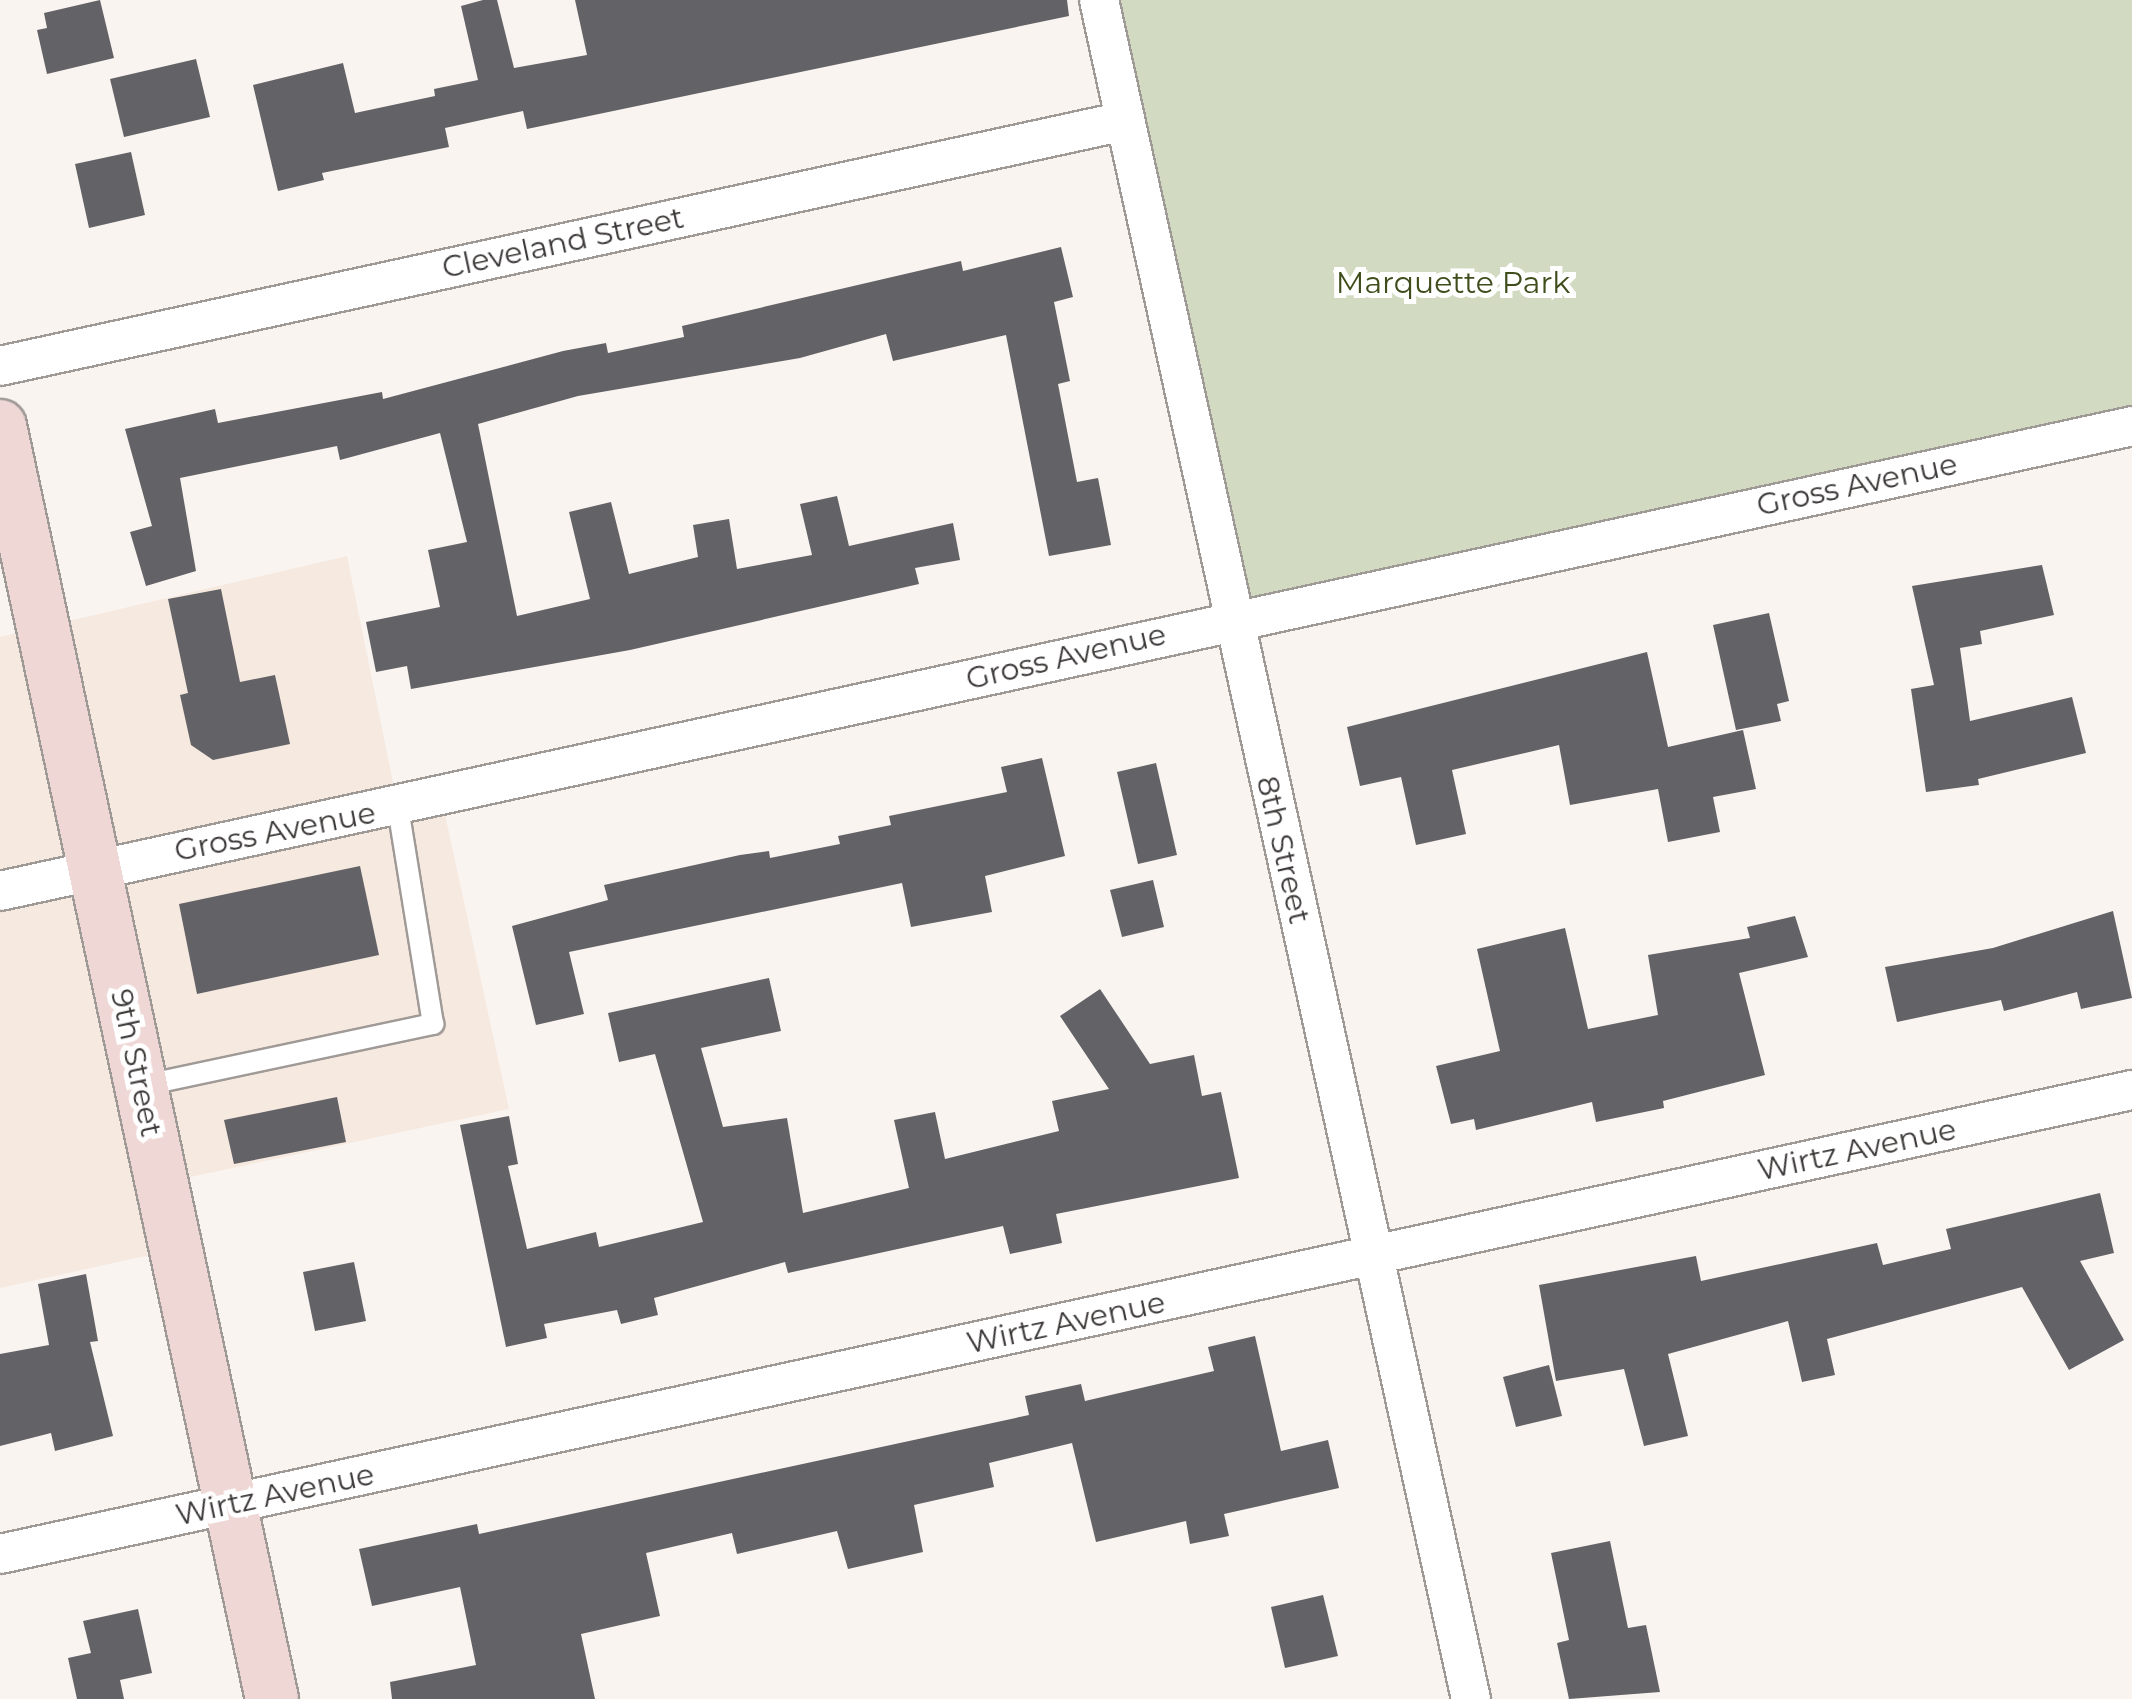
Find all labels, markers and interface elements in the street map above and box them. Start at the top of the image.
street label: Cleveland Street [439,200,687,286]
park label: Marquette Park [1336,265,1570,301]
street label: Gross Avenue [1753,446,1961,524]
street label: Gross Avenue [963,617,1169,697]
street label: 8th Street [1249,773,1317,927]
street label: Gross Avenue [171,795,379,869]
street label: 9th Street [103,986,169,1140]
street label: Wirtz Avenue [1754,1111,1960,1189]
street label: Wirtz Avenue [963,1284,1169,1362]
street label: Wirtz Avenue [172,1456,378,1534]

